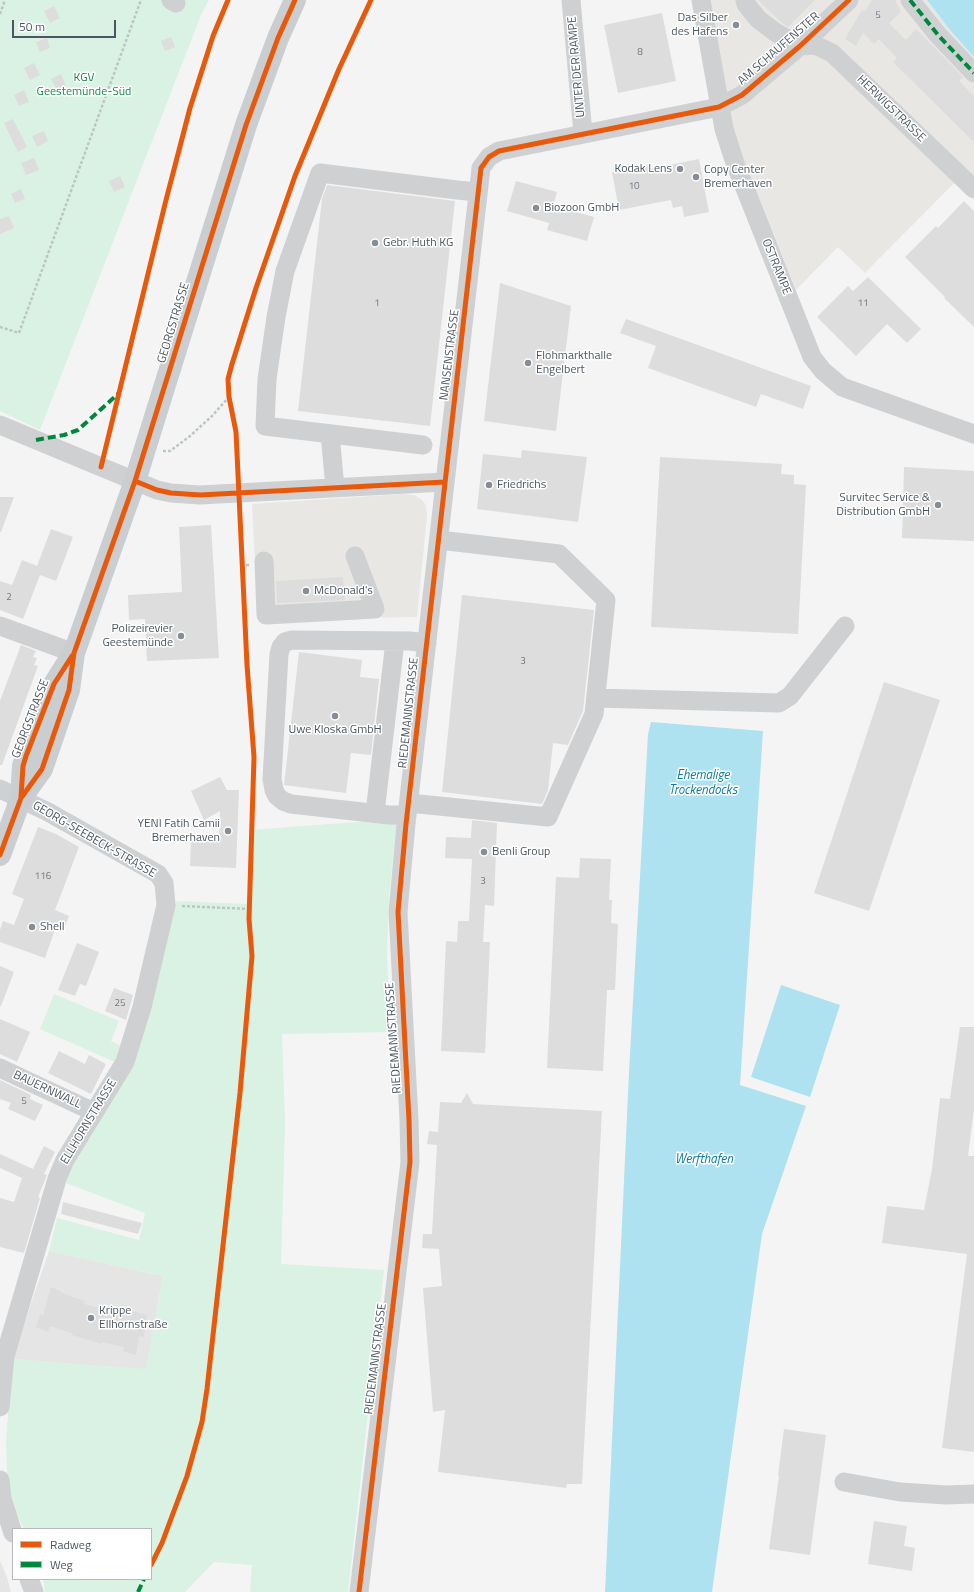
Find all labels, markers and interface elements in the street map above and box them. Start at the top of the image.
street label: AM SCHAUFENSTER [735,10,823,88]
house number: 5 [875,10,881,22]
place label: Das Silber des Hafens [671,11,728,39]
scale bar [14,12,118,38]
street label: UNTER DER RAMPE [565,16,589,118]
text: 50 m [19,17,45,36]
marker: Das Silber des Hafens [731,20,741,30]
house number: 8 [637,47,643,59]
park label: KGV Geestemünde-Süd [37,71,131,99]
street label: HERWIGSTRASSE [854,73,928,145]
place label: Kodak Lens [614,162,672,176]
place label: Copy Center Bremerhaven [704,163,772,191]
marker: Kodak Lens [675,164,685,174]
marker: Copy Center Bremerhaven [691,172,701,182]
house number: 10 [628,181,640,193]
place label: Biozoon GmbH [544,201,619,215]
marker: Biozoon GmbH [531,203,541,213]
place label: Gebr. Huth KG [383,236,453,250]
street label: OSTRAMPE [758,237,794,297]
marker: Gebr. Huth KG [370,238,380,248]
street label: GEORGSTRASSE [155,281,193,365]
house number: 1 [374,298,380,310]
house number: 11 [857,298,869,310]
street label: NANSENSTRASSE [437,309,463,401]
place label: Flohmarkthalle Engelbert [536,349,612,377]
marker: Flohmarkthalle Engelbert [523,358,533,368]
place label: Friedrichs [497,478,546,492]
marker: Friedrichs [484,480,494,490]
place label: Survitec Service & Distribution GmbH [836,491,930,519]
marker: Survitec Service & Distribution GmbH [933,500,943,510]
place label: McDonald's [314,584,373,598]
marker: McDonald's [301,586,311,596]
house number: 2 [6,592,12,604]
place label: Polizeirevier Geestemünde [102,622,173,650]
marker: Polizeirevier Geestemünde [176,631,186,641]
house number: 3 [520,656,526,668]
street label: RIEDEMANNSTRASSE [396,657,422,769]
street label: GEORGSTRASSE [9,677,53,761]
marker: Uwe Kloska GmbH [330,711,340,721]
place label: Uwe Kloska GmbH [288,723,382,737]
water label: Ehemalige Trockendocks [669,768,737,799]
street label: GEORG-SEEBECK-STRASSE [30,799,158,881]
place label: YENI Fatih Camii Bremerhaven [138,817,220,845]
marker: YENI Fatih Camii Bremerhaven [223,826,233,836]
place label: Benli Group [492,845,550,859]
marker: Benli Group [479,847,489,857]
house number: 116 [35,871,51,883]
house number: 3 [480,876,486,888]
place label: Shell [40,920,65,934]
marker: Shell [27,922,37,932]
street label: RIEDEMANNSTRASSE [383,982,405,1094]
house number: 25 [114,998,126,1010]
street label: BAUERNWALL [11,1068,83,1112]
street label: ELLHORNSTRASSE [58,1077,120,1167]
house number: 5 [21,1096,27,1108]
water label: Werfthafen [675,1152,733,1168]
street label: RIEDEMANNSTRASSE [362,1303,390,1415]
place label: Krippe Ellhornstraße [99,1304,167,1332]
marker: Krippe Ellhornstraße [86,1313,96,1323]
legend [12,1528,152,1580]
text: Radweg [50,1535,91,1554]
text: Weg [50,1555,73,1574]

